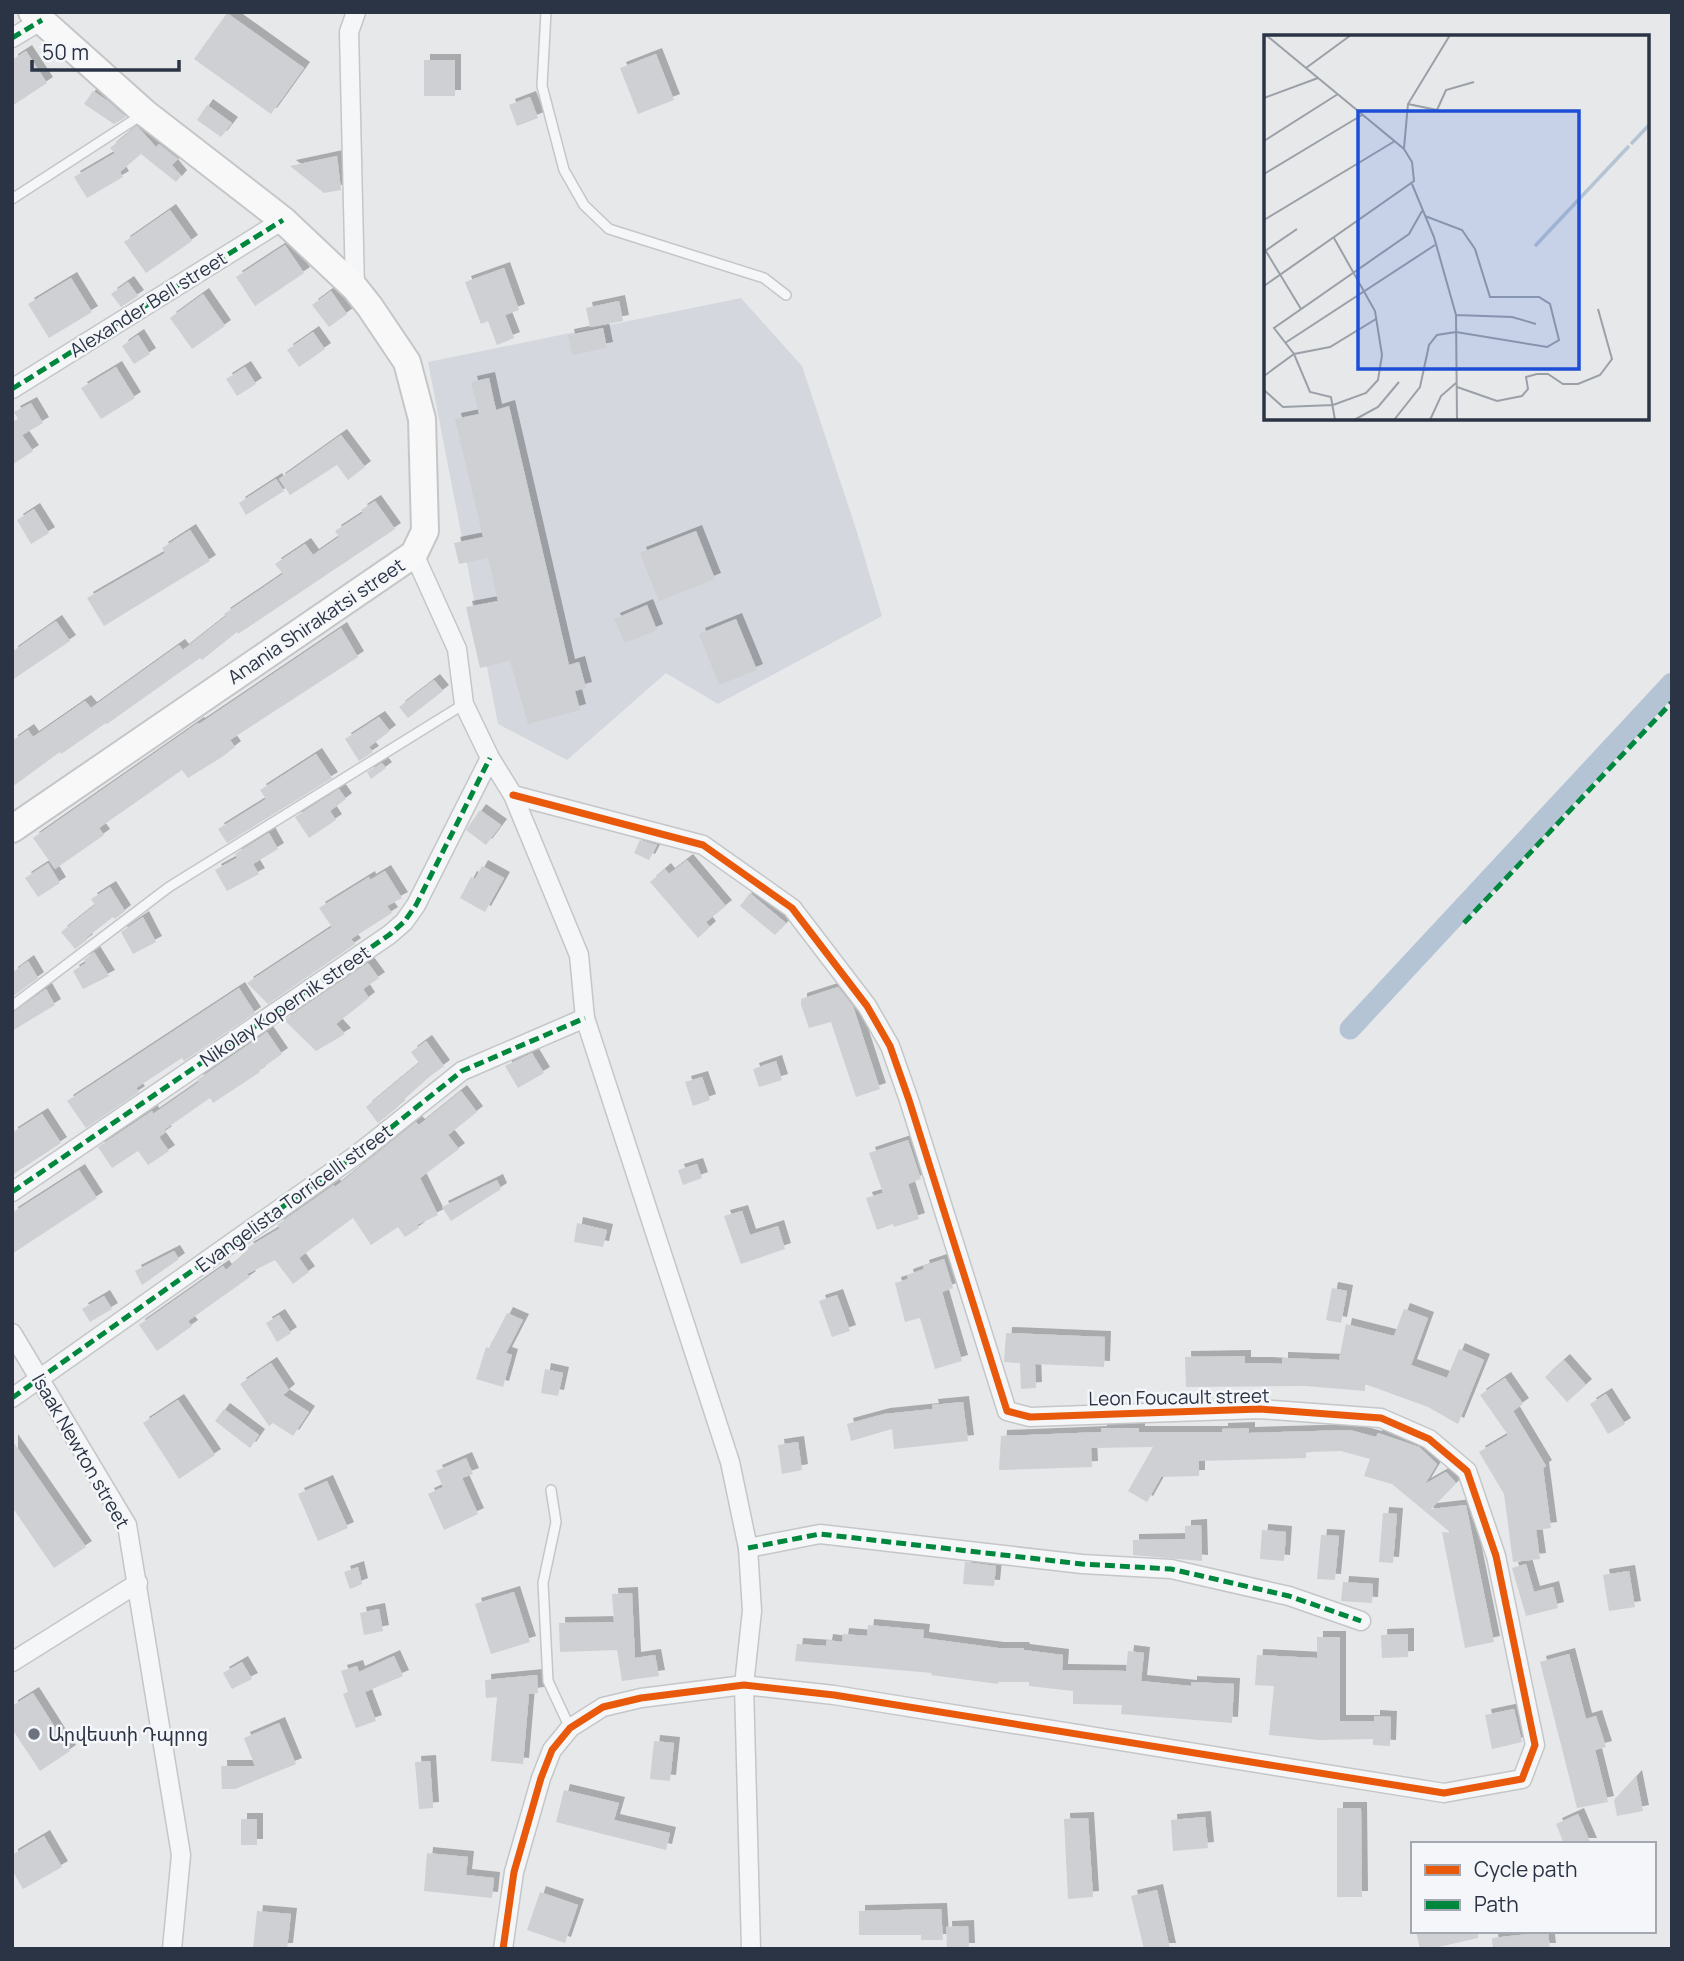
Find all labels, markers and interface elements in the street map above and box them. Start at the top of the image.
scale bar [32,28,178,72]
inset map [1264,35,1649,420]
text: 50 m [42,38,89,66]
street label: Alexander Bell street [64,245,232,363]
street label: Anania Shirakatsi street [222,552,410,690]
street label: Nikolay Kopernik street [195,939,375,1073]
street label: Evangelista Torricelli street [191,1118,397,1278]
street label: Isaak Newton street [26,1369,136,1533]
street label: Leon Foucault street [1088,1382,1270,1412]
place label: Արվեստի Դպրոց [48,1721,208,1747]
marker: Արվեստի Դպրոց [26,1726,42,1742]
legend [1411,1842,1656,1933]
text: Cycle path [1474,1855,1577,1883]
text: Path [1474,1890,1519,1918]

